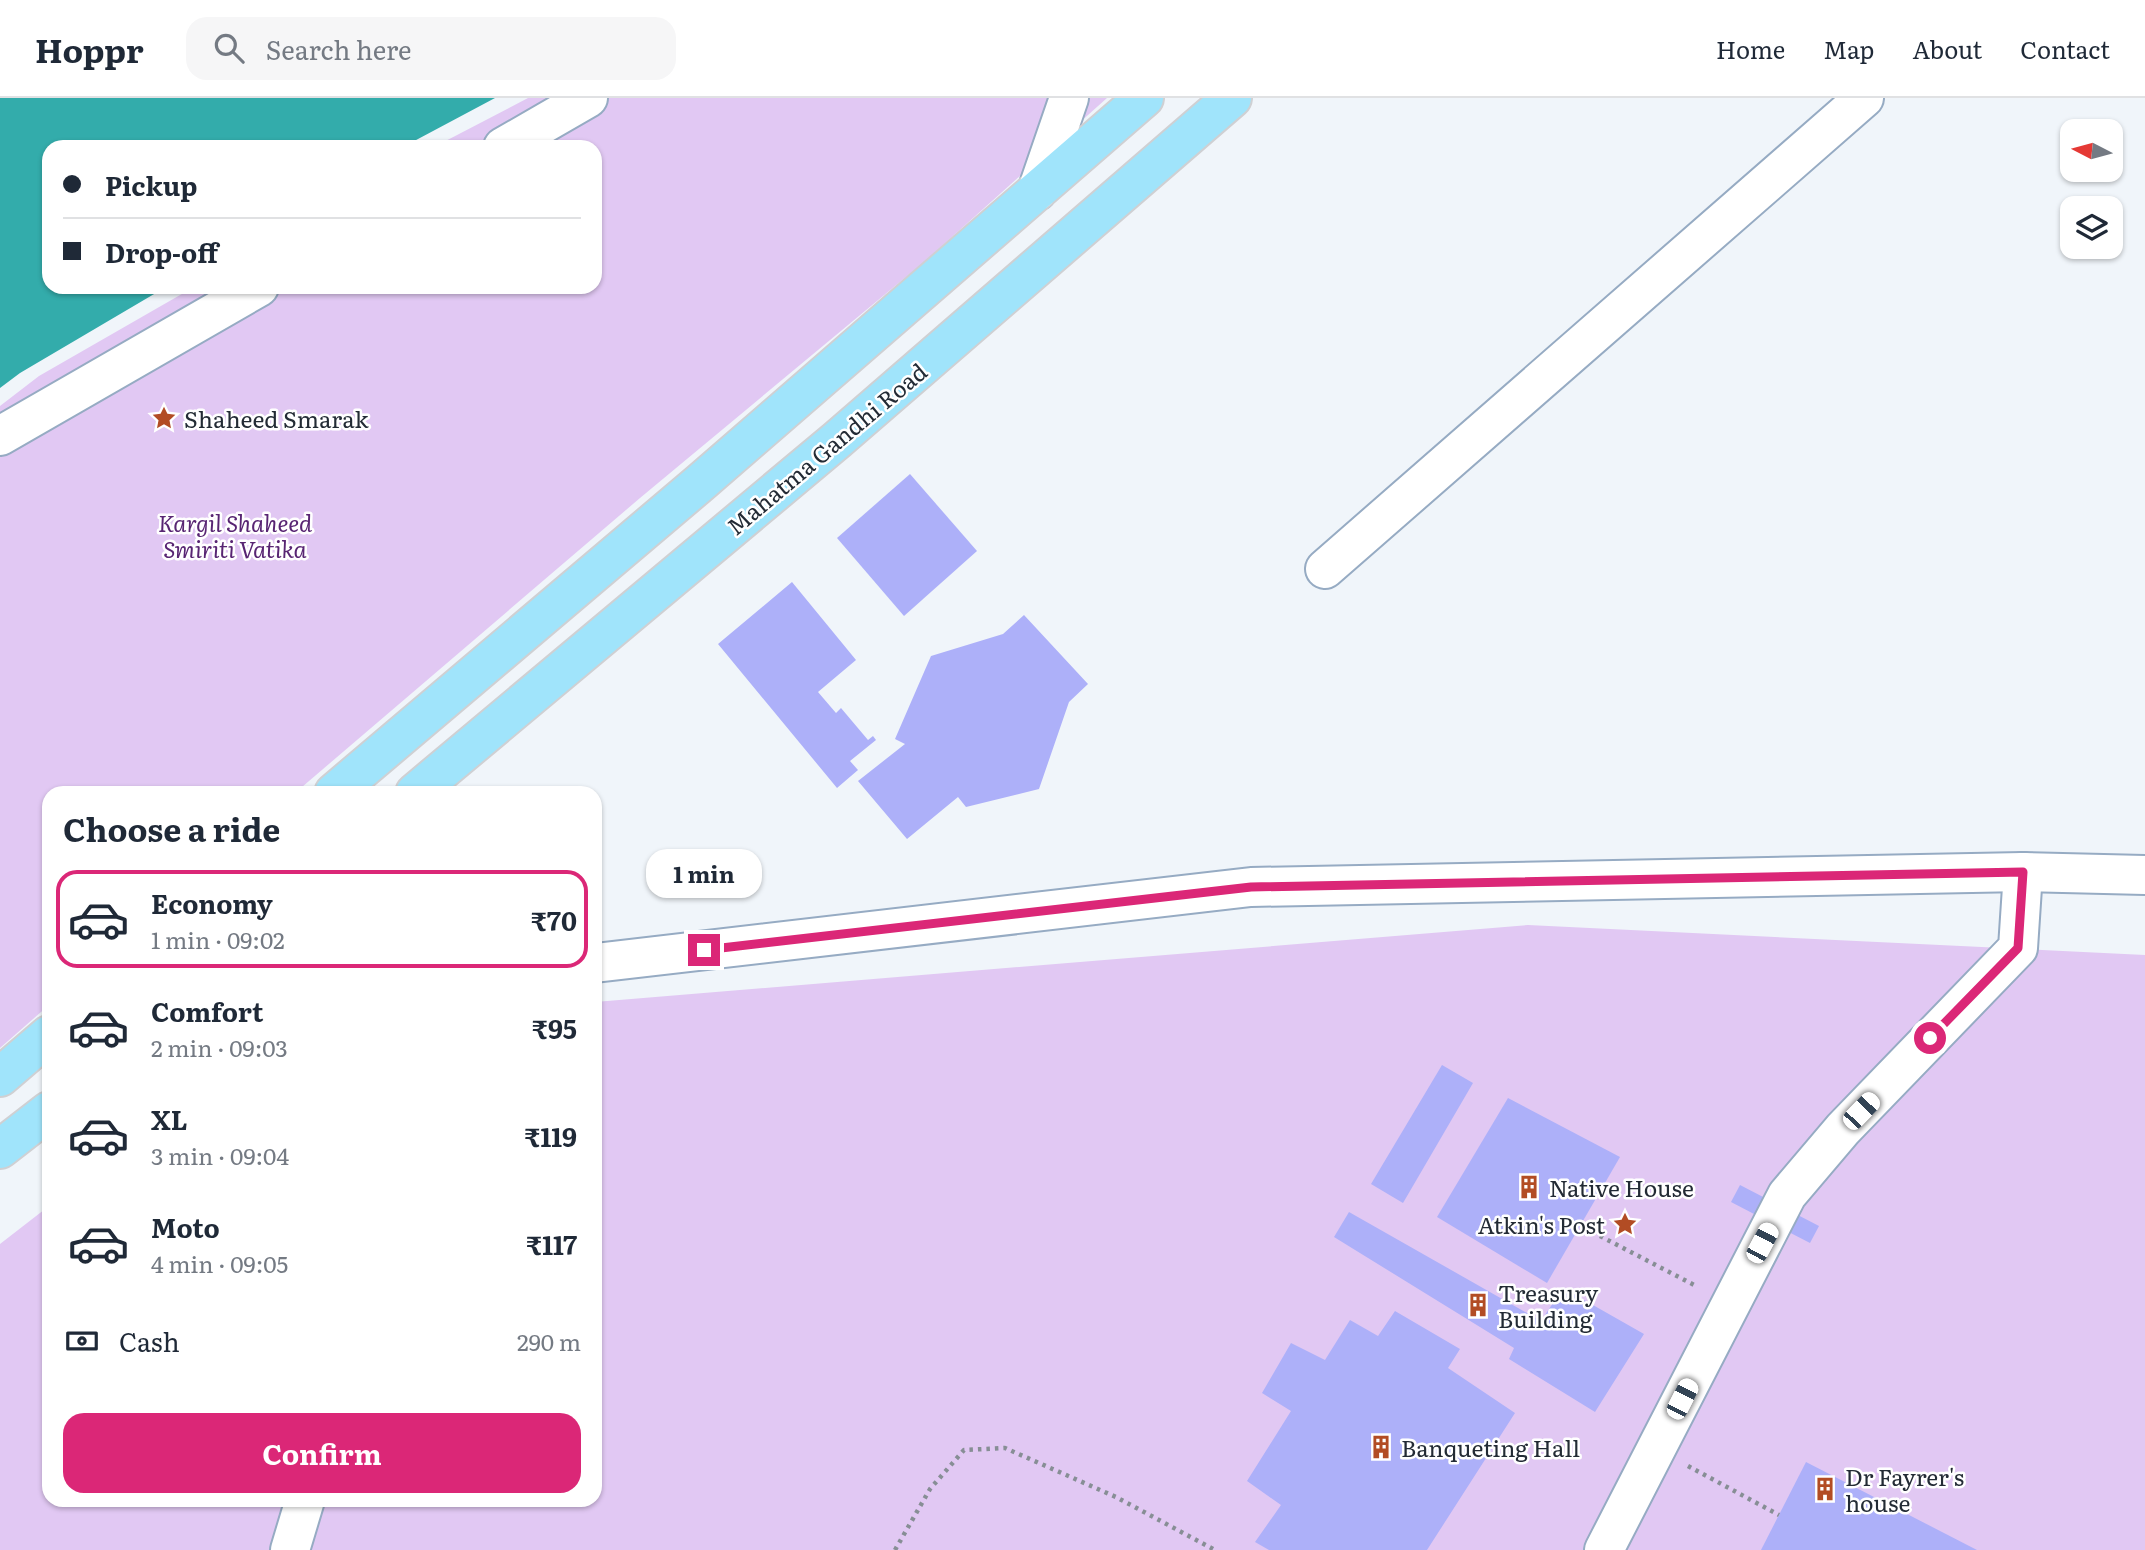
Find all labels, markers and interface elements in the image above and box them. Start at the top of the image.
search box [186,17,676,80]
text: Hoppr [35,24,144,73]
icon: search [210,29,248,67]
text: Search here [266,29,412,68]
text: Home [1716,31,1785,66]
text: Map [1823,31,1874,66]
text: About [1912,31,1982,66]
text: Contact [2020,31,2110,66]
north arrow [2060,119,2123,182]
map controls [2060,119,2123,259]
text: Pickup [105,165,197,204]
button: layers [2060,196,2123,259]
text: Drop-off [105,232,218,271]
street label: Mahatma Gandhi Road [719,354,933,542]
place label: Shaheed Smarak [184,401,370,435]
place icon: Shaheed Smarak [150,404,178,432]
park label: Kargil Shaheed Smiriti Vatika [158,505,313,565]
text: Choose a ride [63,804,280,852]
callout: 1 min [646,848,762,898]
text: 1 min [673,856,735,890]
text: Economy [151,883,273,922]
icon: car [67,888,130,951]
text: ₹70 [531,900,577,939]
text: 1 min · 09:02 [151,922,285,956]
route end [688,934,720,966]
text: Comfort [151,991,263,1030]
icon: car [67,996,130,1059]
text: ₹95 [532,1008,577,1047]
route start [1914,1022,1946,1054]
text: 2 min · 09:03 [151,1030,288,1064]
car [1839,1089,1884,1133]
text: XL [151,1099,188,1138]
icon: car [67,1104,130,1167]
text: ₹119 [525,1116,577,1155]
text: 3 min · 09:04 [151,1138,289,1172]
place label: Native House [1549,1170,1694,1204]
building icon: Native House [1515,1173,1543,1201]
text: Moto [151,1207,220,1246]
place label: Atkin's Post [1478,1207,1606,1241]
place icon: Atkin's Post [1611,1210,1639,1238]
icon: car [67,1212,130,1275]
car [1743,1220,1782,1266]
text: ₹117 [526,1224,577,1263]
text: 4 min · 09:05 [151,1246,288,1280]
place label: Treasury Building [1498,1275,1599,1335]
building icon: Treasury Building [1464,1291,1492,1319]
text: Cash [119,1321,180,1360]
icon: cash [63,1322,101,1360]
text: 290 m [517,1324,581,1358]
car [1664,1376,1701,1422]
button: Confirm [63,1413,581,1493]
place label: Banqueting Hall [1401,1430,1580,1464]
building icon: Banqueting Hall [1367,1433,1395,1461]
place label: Dr Fayrer's house [1845,1459,1964,1519]
building icon: Dr Fayrer's house [1811,1475,1839,1503]

